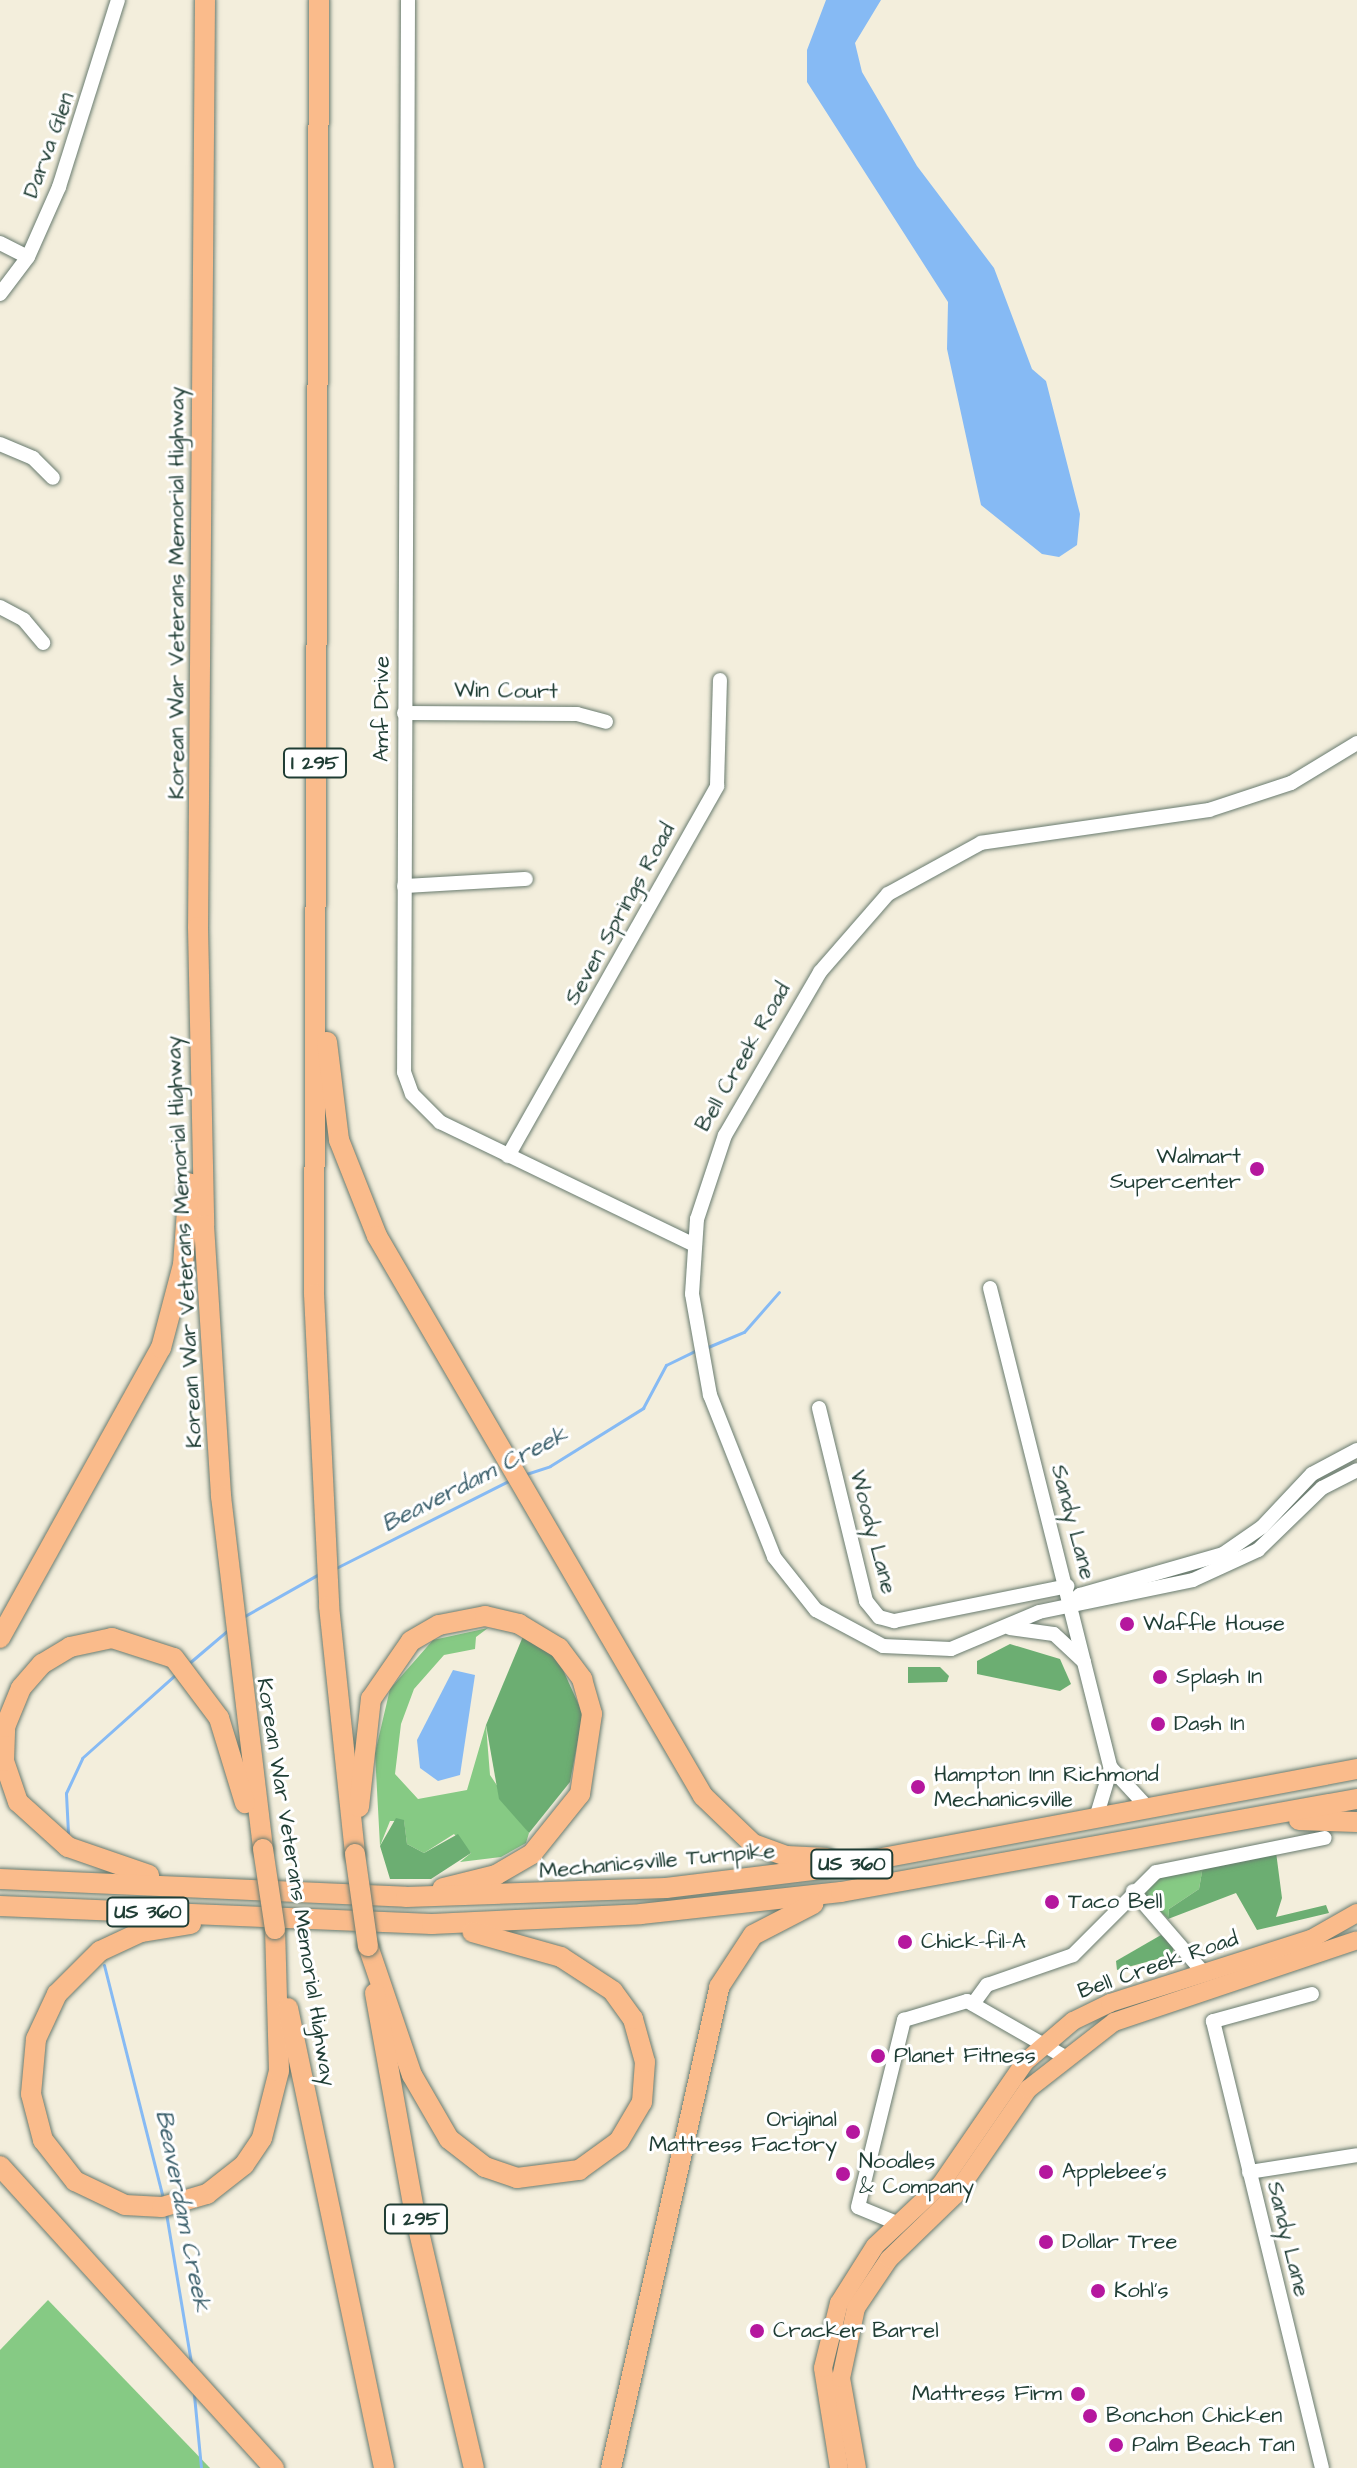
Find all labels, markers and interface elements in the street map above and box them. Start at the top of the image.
street label: Darva Glen [18,89,80,201]
street label: Korean War Veterans Memorial Highway [164,387,190,799]
street label: Amf Drive [369,656,395,762]
street label: Win Court [454,677,558,705]
road number: I 295 [281,747,349,779]
street label: Seven Springs Road [559,819,681,1009]
street label: Bell Creek Road [690,978,796,1136]
street label: Korean War Veterans Memorial Highway [160,1035,208,1449]
place label: Walmart Supercenter [1110,1143,1241,1194]
marker: Walmart Supercenter [1248,1160,1266,1178]
water label: Beaverdam Creek [377,1421,573,1539]
street label: Sandy Lane [1045,1462,1101,1582]
street label: Woody Lane [844,1467,902,1597]
place label: Waffle House [1143,1611,1285,1637]
marker: Waffle House [1118,1615,1136,1633]
place label: Splash In [1176,1664,1262,1690]
marker: Splash In [1151,1668,1169,1686]
street label: Korean War Veterans Memorial Highway [251,1676,341,2088]
place label: Dash In [1174,1711,1245,1737]
marker: Dash In [1149,1715,1167,1733]
place label: Hampton Inn Richmond Mechanicsville [934,1761,1159,1812]
marker: Hampton Inn Richmond Mechanicsville [909,1778,927,1796]
street label: Mechanicsville Turnpike [538,1838,776,1884]
road number: US 360 [810,1848,894,1880]
place label: Taco Bell [1068,1889,1162,1915]
marker: Taco Bell [1043,1893,1061,1911]
road number: US 360 [106,1896,190,1928]
street label: Bell Creek Road [1074,1925,1242,2005]
place label: Chick-fil-A [921,1929,1026,1955]
marker: Chick-fil-A [896,1933,914,1951]
place label: Planet Fitness [894,2043,1036,2069]
marker: Planet Fitness [869,2047,887,2065]
place label: Original Mattress Factory [649,2106,837,2158]
water label: Beaverdam Creek [148,2108,216,2314]
marker: Original Mattress Factory [844,2123,862,2141]
place label: Noodles & Company [859,2148,974,2200]
place label: Applebee's [1062,2159,1167,2185]
marker: Applebee's [1037,2163,1055,2181]
marker: Noodles & Company [834,2165,852,2183]
street label: Sandy Lane [1261,2179,1315,2299]
road number: I 295 [382,2203,450,2235]
place label: Dollar Tree [1062,2229,1177,2255]
marker: Dollar Tree [1037,2233,1055,2251]
place label: Kohl's [1114,2278,1169,2304]
marker: Kohl's [1089,2282,1107,2300]
place label: Cracker Barrel [773,2318,939,2344]
marker: Cracker Barrel [748,2322,766,2340]
place label: Mattress Firm [912,2381,1062,2407]
marker: Mattress Firm [1069,2385,1087,2403]
place label: Bonchon Chicken [1106,2403,1282,2429]
marker: Bonchon Chicken [1081,2407,1099,2425]
place label: Palm Beach Tan [1132,2432,1295,2458]
marker: Palm Beach Tan [1107,2436,1125,2454]

